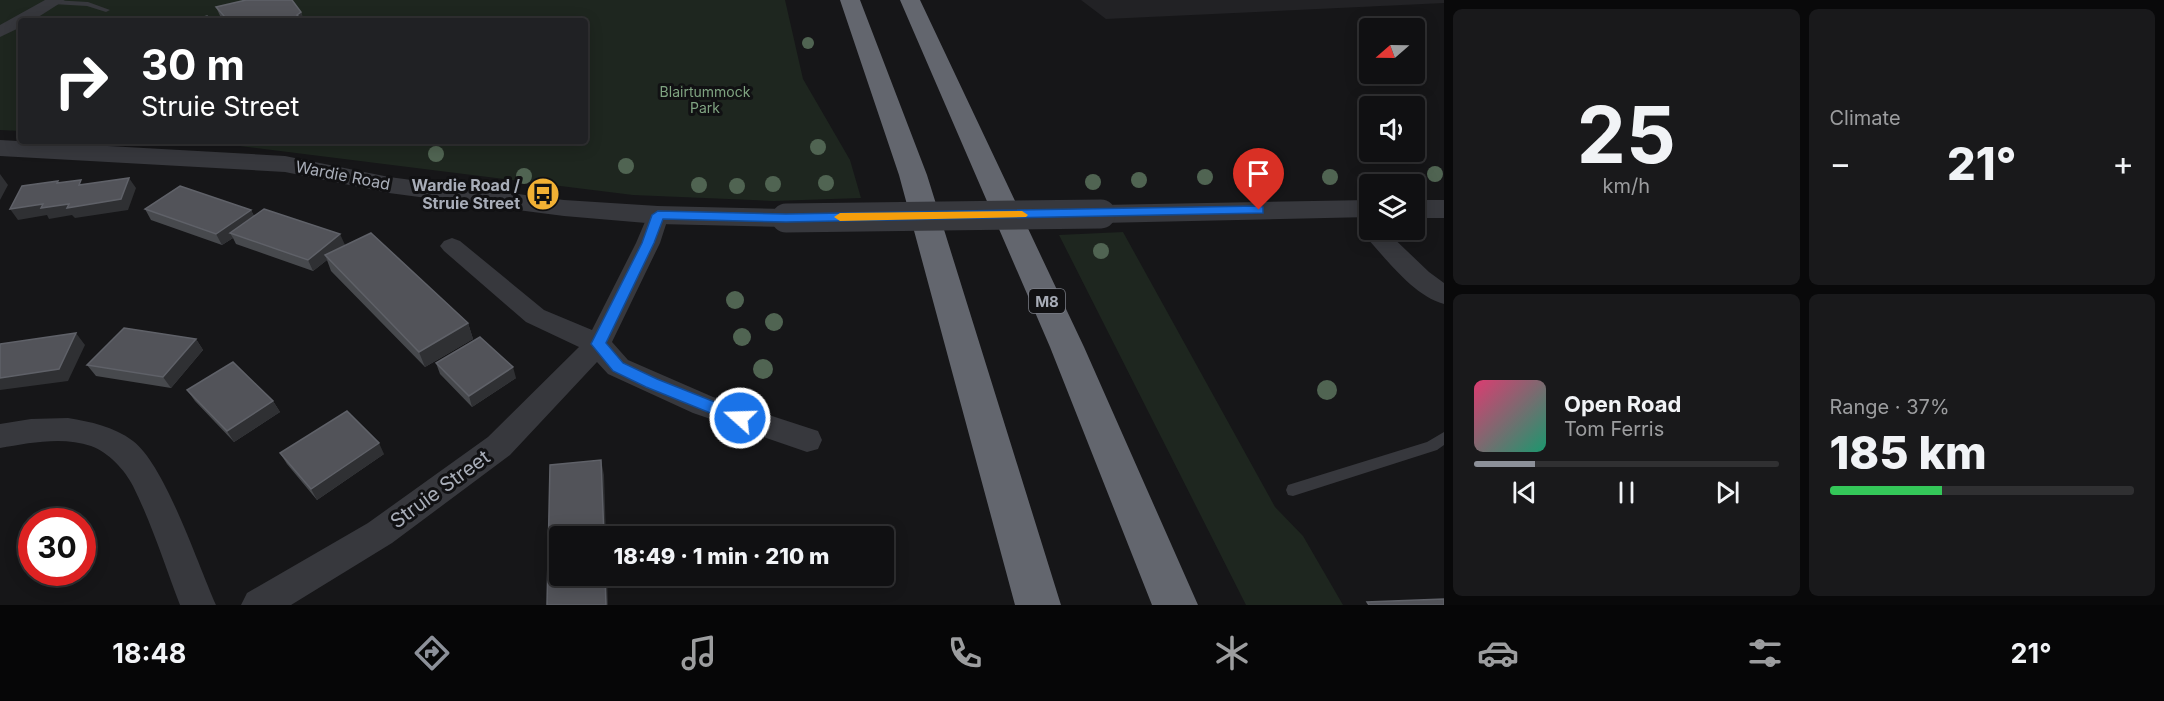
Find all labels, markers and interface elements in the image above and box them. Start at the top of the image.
north arrow [1359,18,1425,84]
map controls [1359,18,1425,240]
text: 30 m [141,39,245,90]
icon: right [42,42,120,120]
park label: Blairtummock Park [660,83,751,116]
text: 25 [1577,87,1676,182]
text: Struie Street [141,90,299,123]
button: sound [1359,96,1425,162]
text: Climate [1830,106,1901,130]
text: 21° [1947,136,2016,191]
text: − [1830,143,1851,183]
text: + [2112,143,2134,183]
pin [1233,148,1284,210]
street label: Wardie Road [294,156,392,194]
icon: arrive [1242,157,1275,190]
button: layers [1359,174,1425,240]
text: km/h [1602,174,1650,198]
place label: Wardie Road / Struie Street [412,175,520,213]
bus stop icon: Wardie Road / Struie Street [525,176,561,212]
road number: M8 [1029,289,1065,313]
position arrow [708,386,772,450]
text: Open Road [1564,391,1681,417]
text: Range · 37% [1830,395,1950,419]
text: Tom Ferris [1564,417,1664,441]
text: 185 km [1830,425,1987,480]
street label: Struie Street [385,445,495,533]
icon: previous [1508,476,1541,509]
icon: pause [1610,476,1643,509]
icon: next [1711,476,1744,509]
speed limit sign: 30 [18,508,96,586]
text: 18:49 · 1 min · 210 m [614,543,829,569]
icon: directions [411,632,453,674]
icon: music [678,632,720,674]
icon: phone [944,632,986,674]
icon: climate [1211,632,1253,674]
icon: car [1477,632,1519,674]
icon: filters [1744,632,1786,674]
text: 18:48 [112,637,186,670]
text: 21° [2011,637,2052,670]

